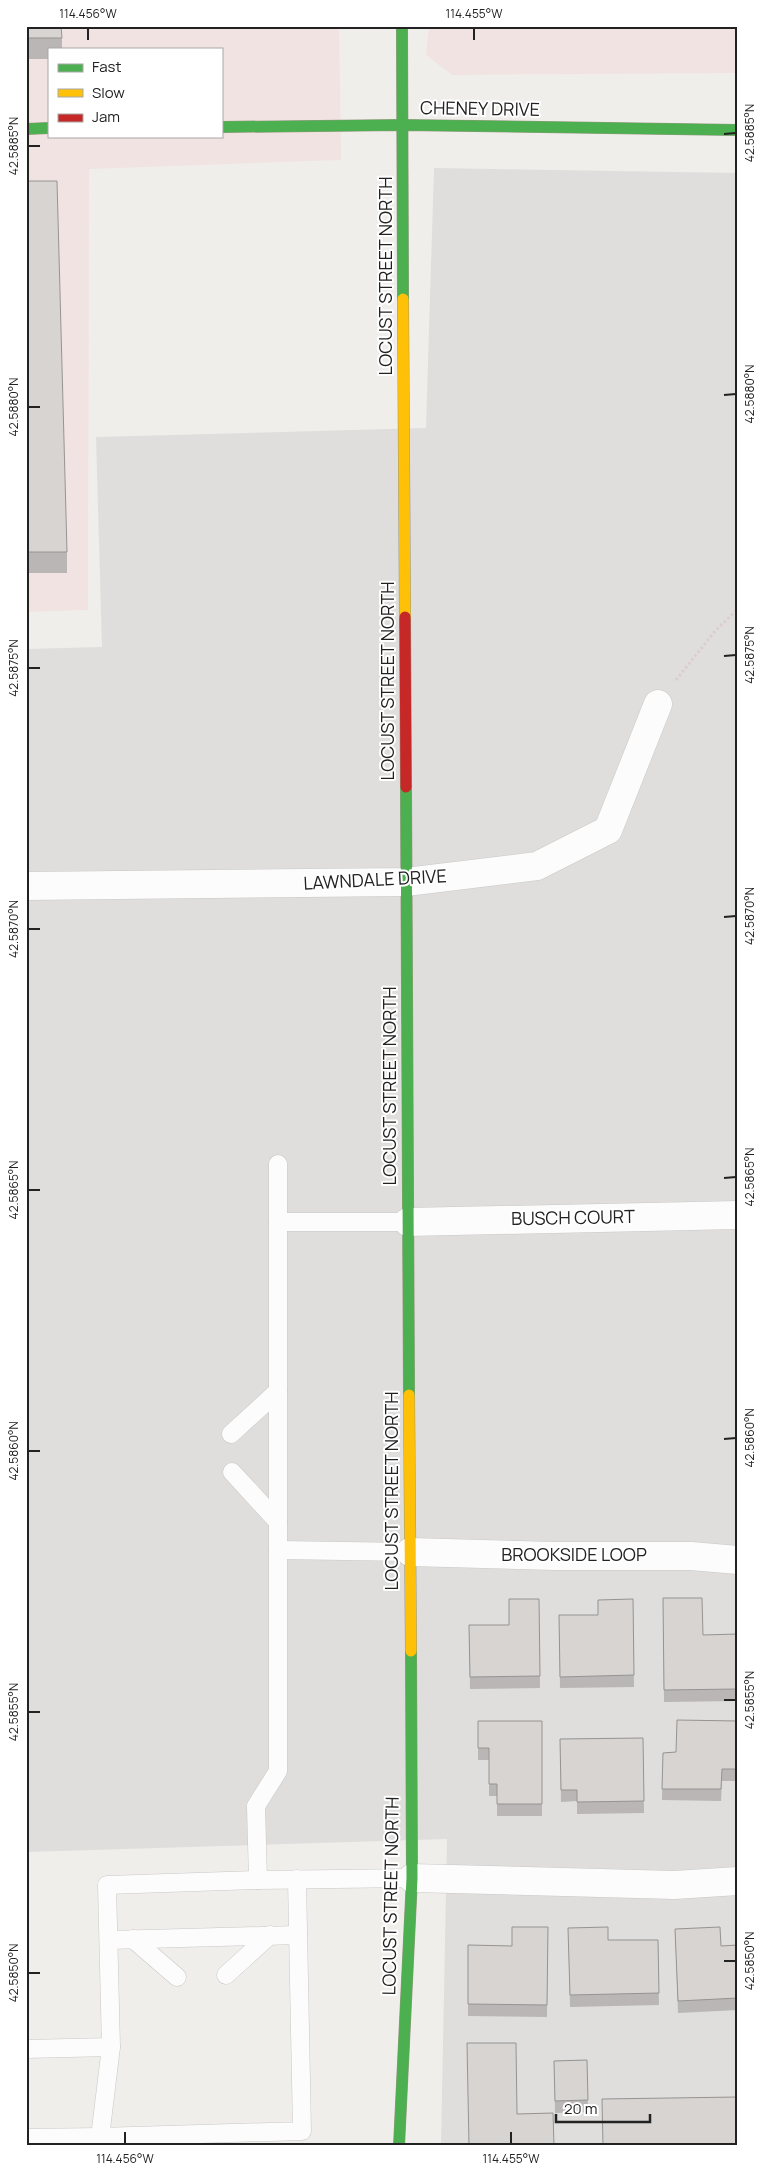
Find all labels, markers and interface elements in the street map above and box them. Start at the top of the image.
text: 114.456°W [59,5,117,22]
text: 114.455°W [446,5,503,22]
legend [48,48,222,138]
text: Fast [92,56,121,77]
text: Slow [92,82,125,103]
street label: CHENEY DRIVE [420,95,540,121]
text: 42.5885°N [741,104,758,162]
text: Jam [92,106,120,127]
text: 42.5885°N [5,117,22,175]
street label: LOCUST STREET NORTH [373,177,397,375]
text: 42.5880°N [741,365,758,423]
text: 42.5880°N [5,378,22,436]
street label: LOCUST STREET NORTH [375,582,399,780]
text: 42.5875°N [741,626,758,684]
text: 42.5875°N [5,639,22,697]
street label: LAWNDALE DRIVE [303,863,447,895]
text: 42.5870°N [741,887,758,945]
text: 42.5870°N [5,900,22,958]
street label: LOCUST STREET NORTH [377,987,401,1185]
text: 42.5865°N [741,1148,758,1206]
text: 42.5865°N [5,1161,22,1219]
street label: BUSCH COURT [511,1204,635,1230]
street label: LOCUST STREET NORTH [379,1392,403,1590]
text: 42.5860°N [741,1408,758,1468]
text: 42.5860°N [5,1421,22,1481]
street label: BROOKSIDE LOOP [501,1542,647,1566]
text: 42.5855°N [741,1671,758,1729]
text: 42.5855°N [5,1683,22,1741]
street label: LOCUST STREET NORTH [376,1796,404,1996]
text: 42.5850°N [741,1932,758,1990]
text: 42.5850°N [5,1944,22,2002]
scale bar [556,2092,650,2124]
text: 20 m [564,2098,597,2119]
text: 114.456°W [96,2150,154,2167]
text: 114.455°W [483,2150,540,2167]

